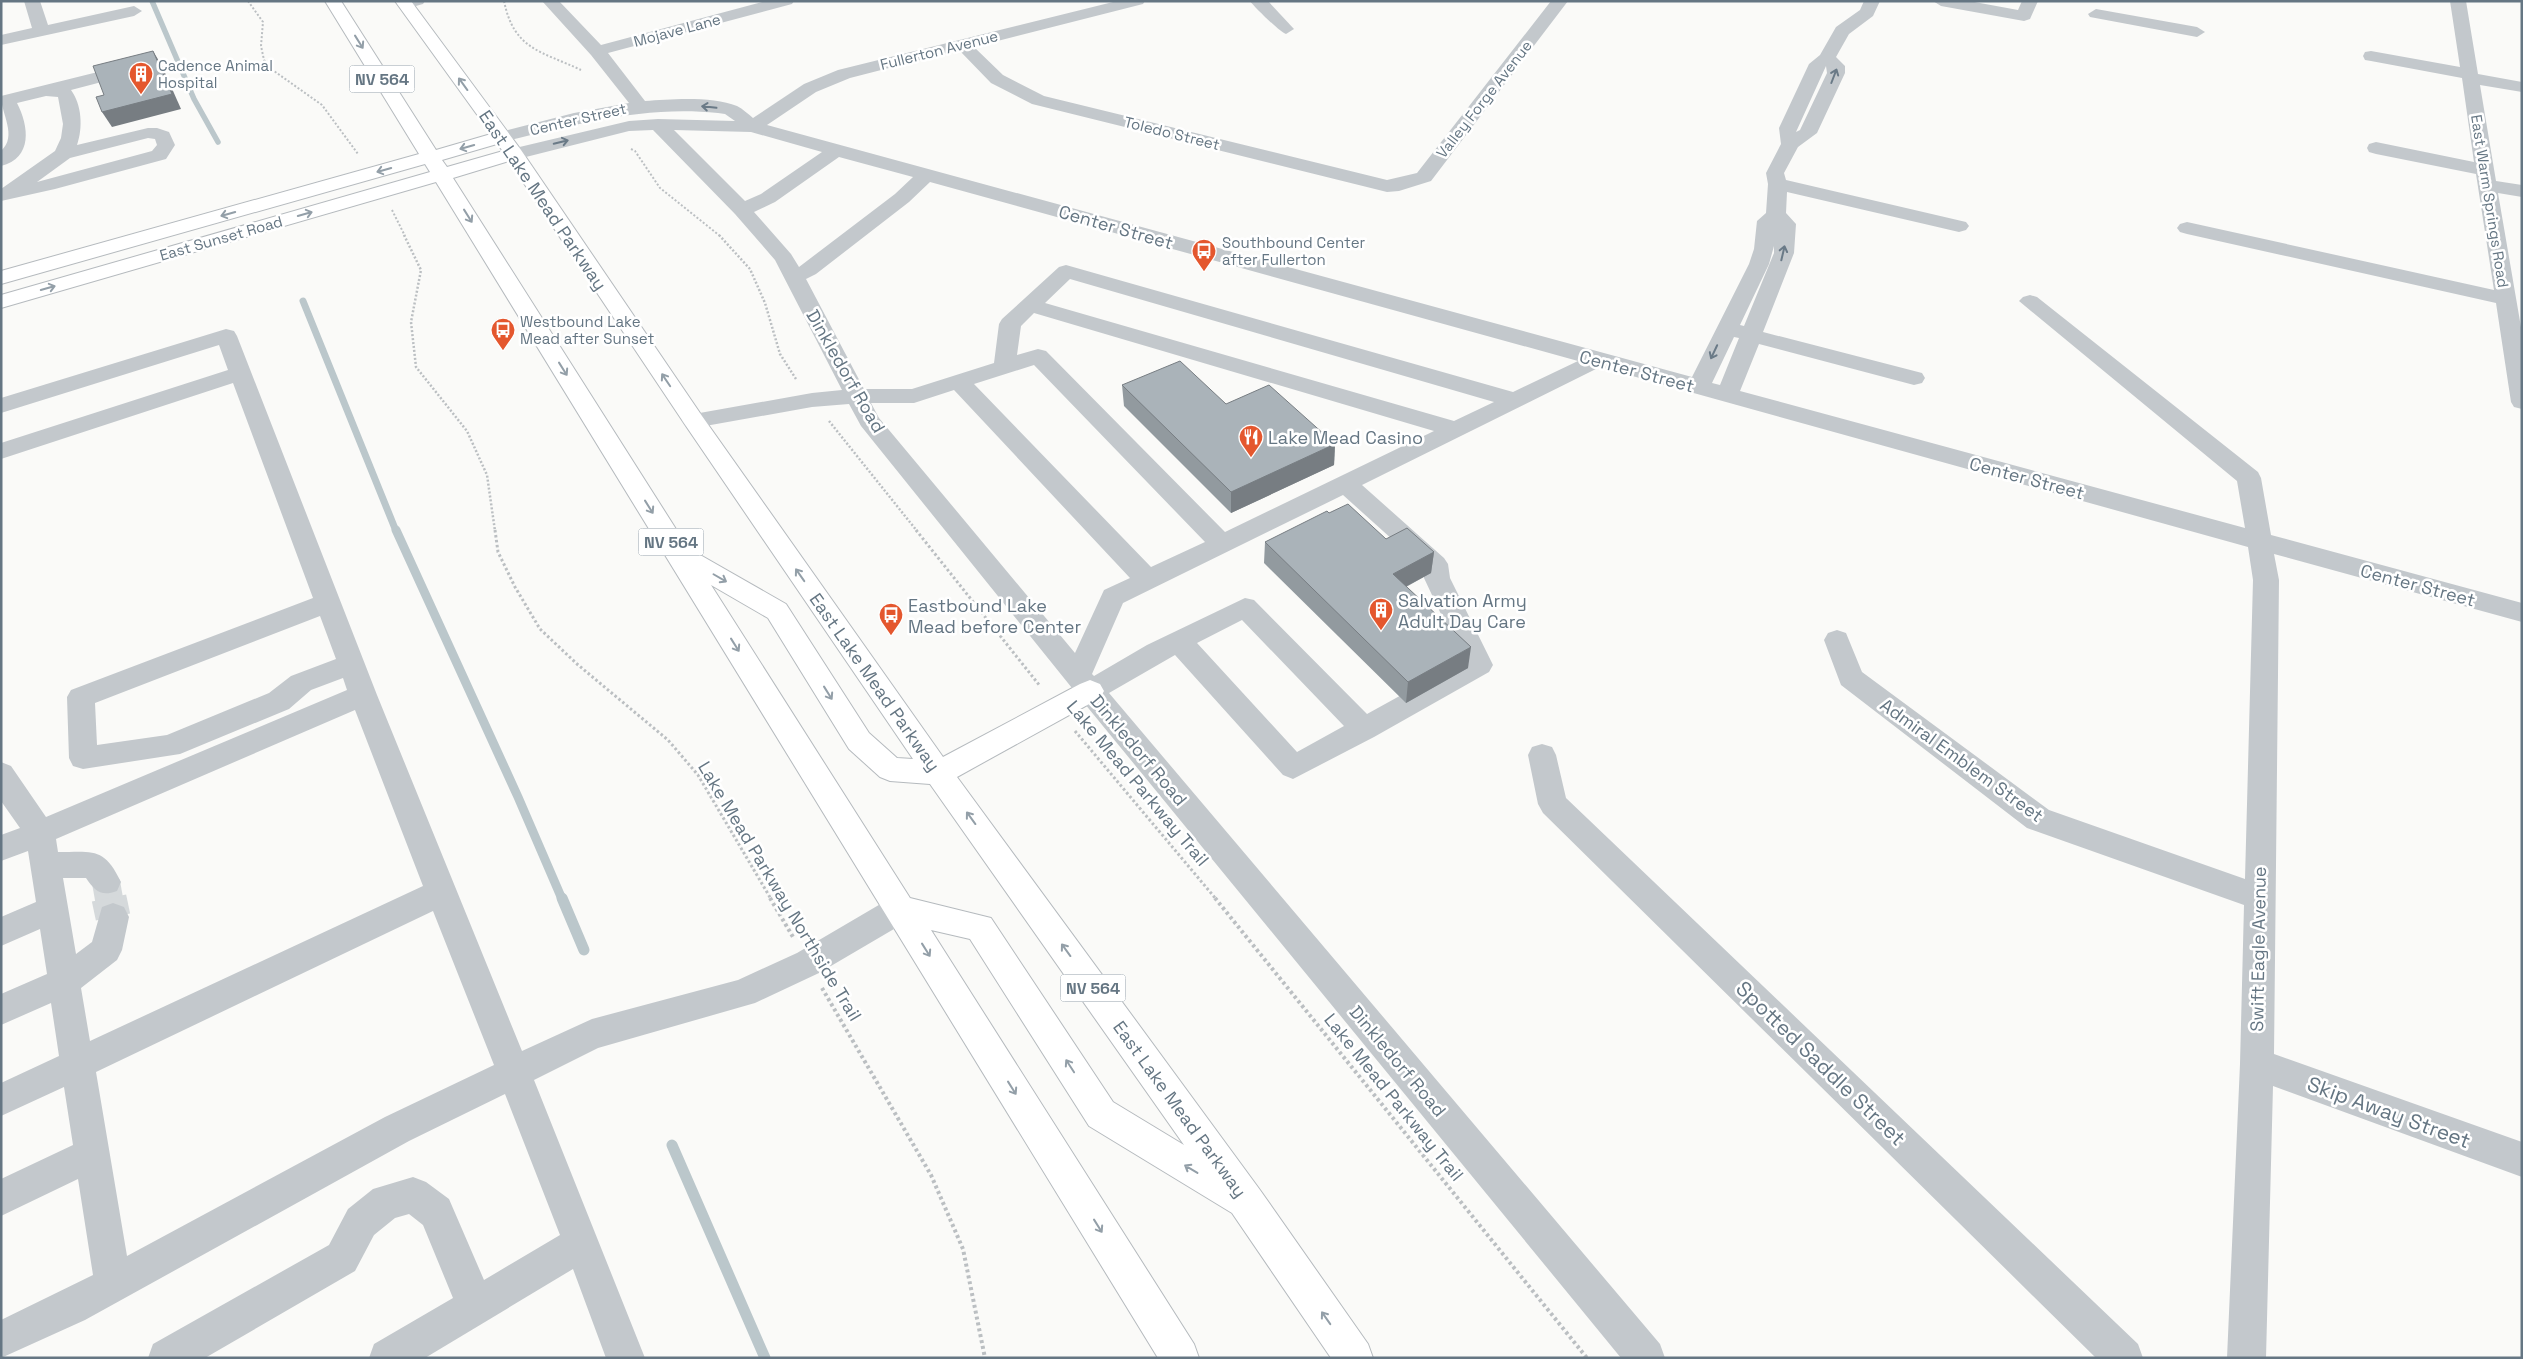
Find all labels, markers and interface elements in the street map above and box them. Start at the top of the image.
street label: Mojave Lane [631,9,723,51]
street label: Fullerton Avenue [878,26,1000,74]
one-way arrow [354,35,364,49]
street label: Valley Forge Avenue [1432,36,1536,162]
place label: Cadence Animal Hospital [158,56,273,92]
building icon: Cadence Animal Hospital [128,61,154,95]
road number: NV 564 [350,66,414,92]
one-way arrow [1830,69,1839,84]
one-way arrow [458,77,468,91]
street label: Center Street [528,99,628,139]
one-way arrow [702,102,718,112]
street label: East Lake Mead Parkway [474,105,612,295]
street label: Toledo Street [1122,112,1222,154]
street label: East Warm Springs Road [2467,113,2513,289]
one-way arrow [553,136,569,146]
one-way arrow [459,143,475,153]
one-way arrow [377,166,393,176]
street label: Center Street [1056,200,1176,254]
one-way arrow [297,208,313,218]
one-way arrow [462,209,473,223]
one-way arrow [220,210,236,219]
street label: East Sunset Road [157,211,285,265]
place label: Southbound Center after Fullerton [1222,233,1366,269]
bus stop icon: Southbound Center after Fullerton [1191,238,1217,272]
one-way arrow [1779,245,1788,261]
one-way arrow [40,283,56,292]
street label: Dinkledorf Road [801,305,891,437]
place label: Westbound Lake Mead after Sunset [520,312,654,348]
bus stop icon: Westbound Lake Mead after Sunset [490,317,516,351]
one-way arrow [1709,344,1719,359]
street label: Center Street [1577,345,1697,397]
one-way arrow [558,361,568,375]
one-way arrow [661,374,671,388]
restaurant icon: Lake Mead Casino [1238,424,1264,458]
place label: Lake Mead Casino [1268,426,1423,449]
street label: Center Street [1967,452,2087,504]
one-way arrow [644,499,654,513]
road number: NV 564 [638,528,704,556]
street label: Center Street [2358,559,2478,611]
one-way arrow [795,568,805,582]
one-way arrow [712,573,727,583]
street label: East Lake Mead Parkway [805,588,945,776]
place label: Salvation Army Adult Day Care [1398,589,1527,633]
place label: Eastbound Lake Mead before Center [908,594,1081,638]
building icon: Salvation Army Adult Day Care [1368,597,1394,631]
bus stop icon: Eastbound Lake Mead before Center [878,602,904,636]
one-way arrow [730,637,740,651]
one-way arrow [824,685,834,699]
street label: Dinkledorf Road [1086,690,1192,810]
street label: Admiral Emblem Street [1876,693,2048,827]
street label: Lake Mead Parkway Trail [1062,696,1214,870]
street label: Lake Mead Parkway Northside Trail [693,757,867,1025]
one-way arrow [966,811,976,825]
street label: Swift Eagle Avenue [2245,866,2271,1032]
one-way arrow [921,942,931,956]
one-way arrow [1061,943,1071,957]
road number: NV 564 [1060,974,1126,1001]
street label: Spotted Saddle Street [1730,975,1912,1151]
street label: Dinkledorf Road [1345,1001,1451,1121]
street label: Lake Mead Parkway Trail [1319,1009,1469,1185]
street label: East Lake Mead Parkway [1108,1016,1252,1202]
one-way arrow [1065,1059,1075,1073]
street label: Skip Away Street [2304,1070,2474,1154]
one-way arrow [1007,1080,1017,1094]
one-way arrow [1184,1163,1198,1173]
one-way arrow [1093,1218,1103,1232]
one-way arrow [1321,1311,1331,1325]

